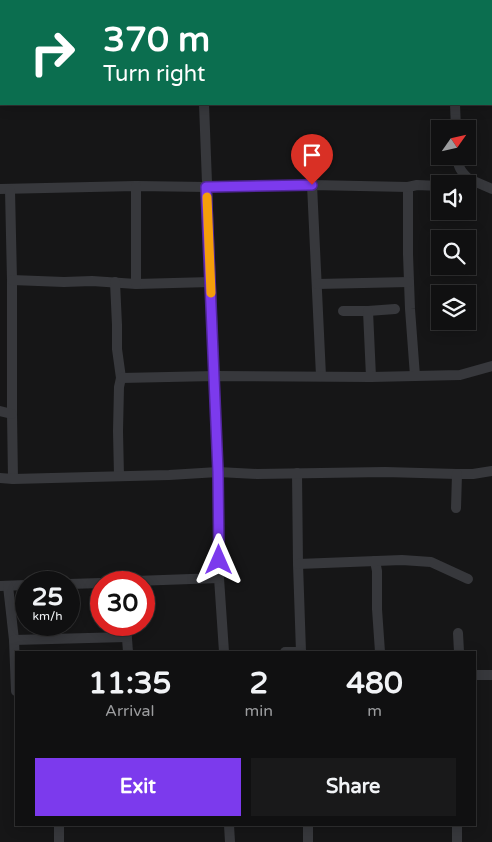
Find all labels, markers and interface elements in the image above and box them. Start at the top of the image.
text: 370 m [103,19,210,61]
icon: right [20,20,85,85]
text: Turn right [103,61,205,87]
north arrow [431,120,476,165]
map controls [431,120,476,330]
pin [291,134,333,185]
icon: arrive [298,141,326,169]
button: sound [431,175,476,220]
button: search [431,230,476,275]
button: layers [431,285,476,330]
position arrow [192,533,244,585]
speed limit sign: 30 [90,571,155,636]
text: 25 [32,582,63,612]
text: km/h [32,609,63,623]
text: 11:35 [88,665,171,702]
text: 2 [249,665,268,702]
text: 480 [346,665,403,702]
text: Arrival [105,701,155,721]
text: min [245,701,273,721]
text: m [367,701,382,721]
button: Exit [35,758,241,816]
button: Share [251,758,456,816]

